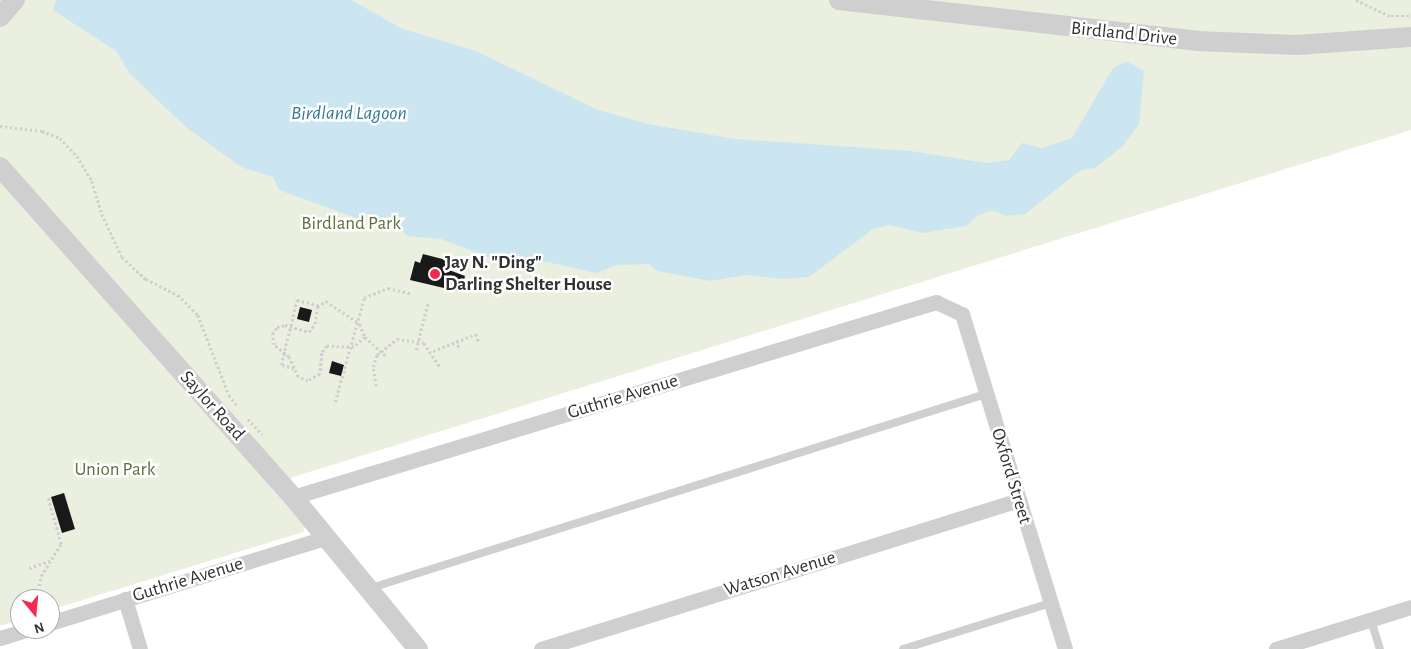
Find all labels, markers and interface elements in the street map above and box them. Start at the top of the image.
street label: Birdland Drive [1070,17,1178,51]
water label: Birdland Lagoon [291,101,407,125]
park label: Birdland Park [301,213,401,235]
place label: Jay N. "Ding" Darling Shelter House [445,252,612,296]
marker: Jay N. "Ding" Darling Shelter House [429,268,441,280]
street label: Saylor Road [175,366,249,446]
street label: Guthrie Avenue [565,369,681,425]
street label: Oxford Street [986,425,1036,527]
park label: Union Park [75,459,155,481]
street label: Watson Avenue [722,546,838,602]
street label: Guthrie Avenue [130,552,246,608]
north arrow [10,589,60,639]
text: N [32,619,46,636]

